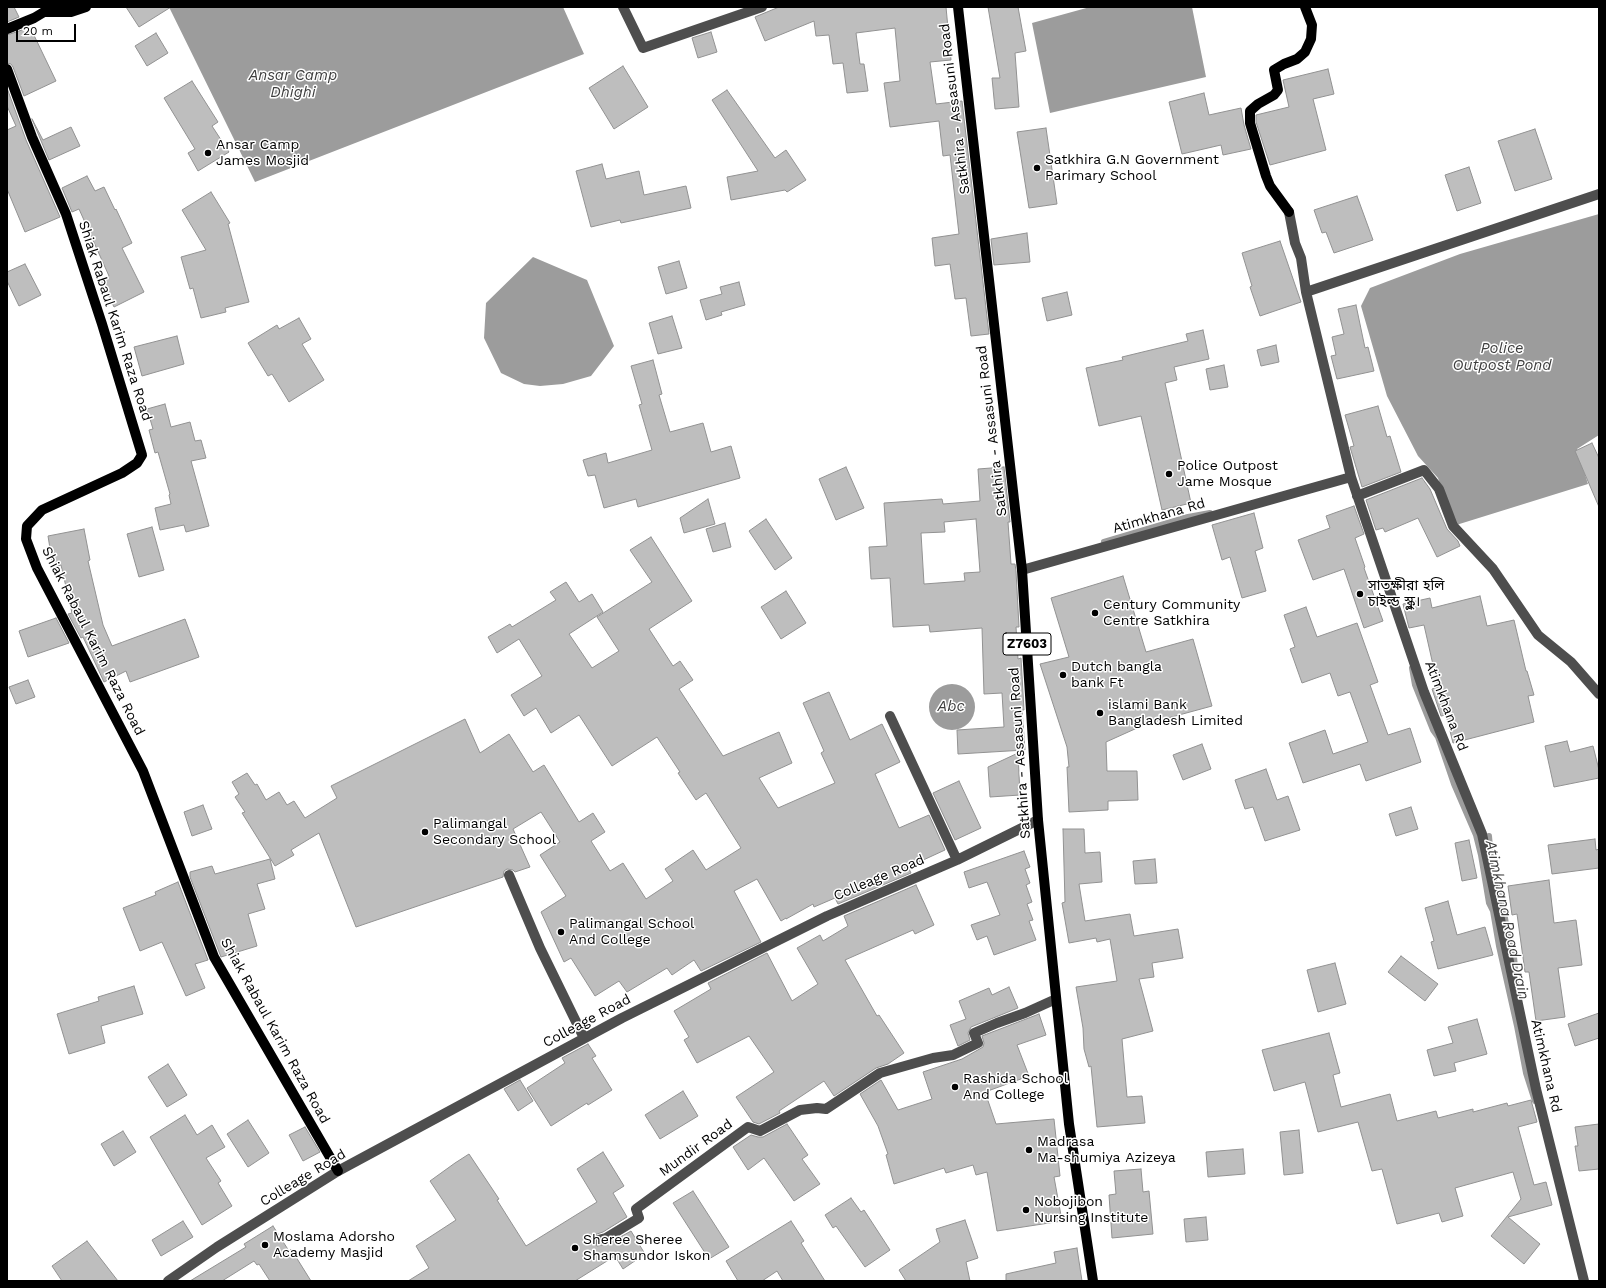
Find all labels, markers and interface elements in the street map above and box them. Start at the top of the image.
scale bar [18,16,78,42]
street label: Satkhira - Assasuni Road [936,23,974,195]
text: 20 m [23,24,53,38]
water label: Ansar Camp Dhighi [249,67,337,102]
place label: Ansar Camp James Mosjid [216,137,309,170]
marker: Ansar Camp James Mosjid [203,148,213,158]
place label: Satkhira G.N Government Parimary School [1045,152,1219,184]
marker: Satkhira G.N Government Parimary School [1032,163,1042,173]
street label: Shiak Rabaul Karim Raza Road [75,219,155,423]
water label: Police Outpost Pond [1452,340,1552,375]
street label: Satkhira - Assasuni Road [973,345,1011,517]
place label: Police Outpost Jame Mosque [1177,458,1278,490]
marker: Police Outpost Jame Mosque [1164,469,1174,479]
street label: Atimkhana Rd [1111,495,1207,537]
street label: Shiak Rabaul Karim Raza Road [38,544,148,738]
place label: সাতক্ষীরা হলি চাইল্ড স্কুল। [1368,578,1444,610]
marker: সাতক্ষীরা হলি চাইল্ড স্কুল। [1355,589,1365,599]
place label: Century Community Centre Satkhira [1103,597,1240,630]
marker: Century Community Centre Satkhira [1090,608,1100,618]
road number: Z7603 [1003,633,1051,655]
street label: Atimkhana Rd [1421,658,1471,754]
place label: Dutch bangla bank Ft [1071,659,1162,692]
street label: Satkhira - Assasuni Road [1006,667,1034,839]
marker: Dutch bangla bank Ft [1058,670,1068,680]
place label: islami Bank Bangladesh Limited [1108,697,1243,730]
water label: Abc [938,698,964,716]
marker: islami Bank Bangladesh Limited [1095,708,1105,718]
place label: Palimangal Secondary School [433,816,556,848]
marker: Palimangal Secondary School [420,827,430,837]
water label: Atimkhana Road Drain [1481,839,1533,1001]
street label: Colleage Road [831,851,927,905]
place label: Palimangal School And College [569,916,694,948]
marker: Palimangal School And College [556,927,566,937]
street label: Shiak Rabaul Karim Raza Road [217,935,333,1127]
street label: Colleage Road [540,991,634,1051]
street label: Atimkhana Rd [1527,1018,1565,1114]
place label: Rashida School And College [963,1071,1068,1104]
marker: Rashida School And College [950,1082,960,1092]
street label: Mundir Road [656,1116,736,1180]
place label: Madrasa Ma-shumiya Azizeya [1037,1134,1176,1166]
marker: Madrasa Ma-shumiya Azizeya [1024,1145,1034,1155]
street label: Colleage Road [257,1146,349,1210]
place label: Nobojibon Nursing Institute [1034,1194,1148,1226]
marker: Nobojibon Nursing Institute [1021,1205,1031,1215]
place label: Moslama Adorsho Academy Masjid [273,1229,395,1262]
place label: Sheree Sheree Shamsundor Iskon [583,1232,710,1264]
marker: Moslama Adorsho Academy Masjid [260,1240,270,1250]
marker: Sheree Sheree Shamsundor Iskon [570,1243,580,1253]

